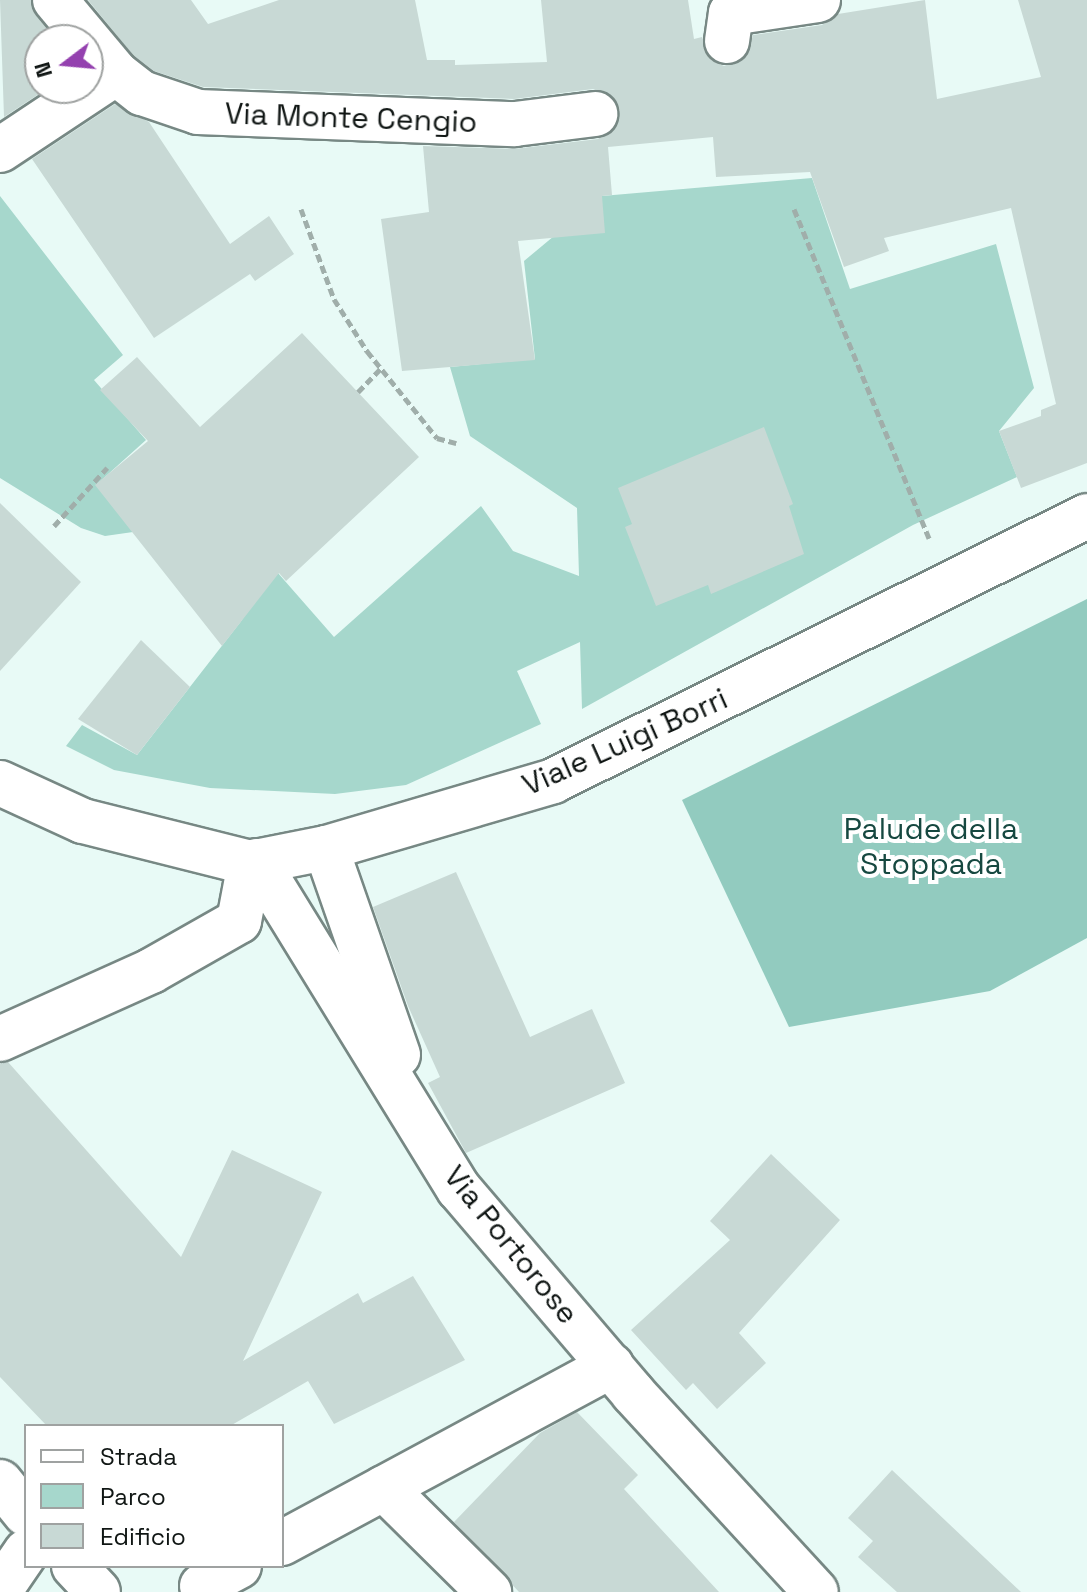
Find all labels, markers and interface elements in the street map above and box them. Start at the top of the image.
north arrow [24,24,104,104]
text: N [27,59,58,81]
street label: Via Monte Cengio [224,96,478,140]
street label: Viale Luigi Borri [517,681,733,803]
park label: Palude della Stoppada [844,811,1018,882]
street label: Via Portorose [436,1159,586,1331]
legend [24,1424,284,1568]
text: Strada [100,1441,177,1472]
text: Parco [100,1481,166,1512]
text: Edificio [100,1521,186,1552]

